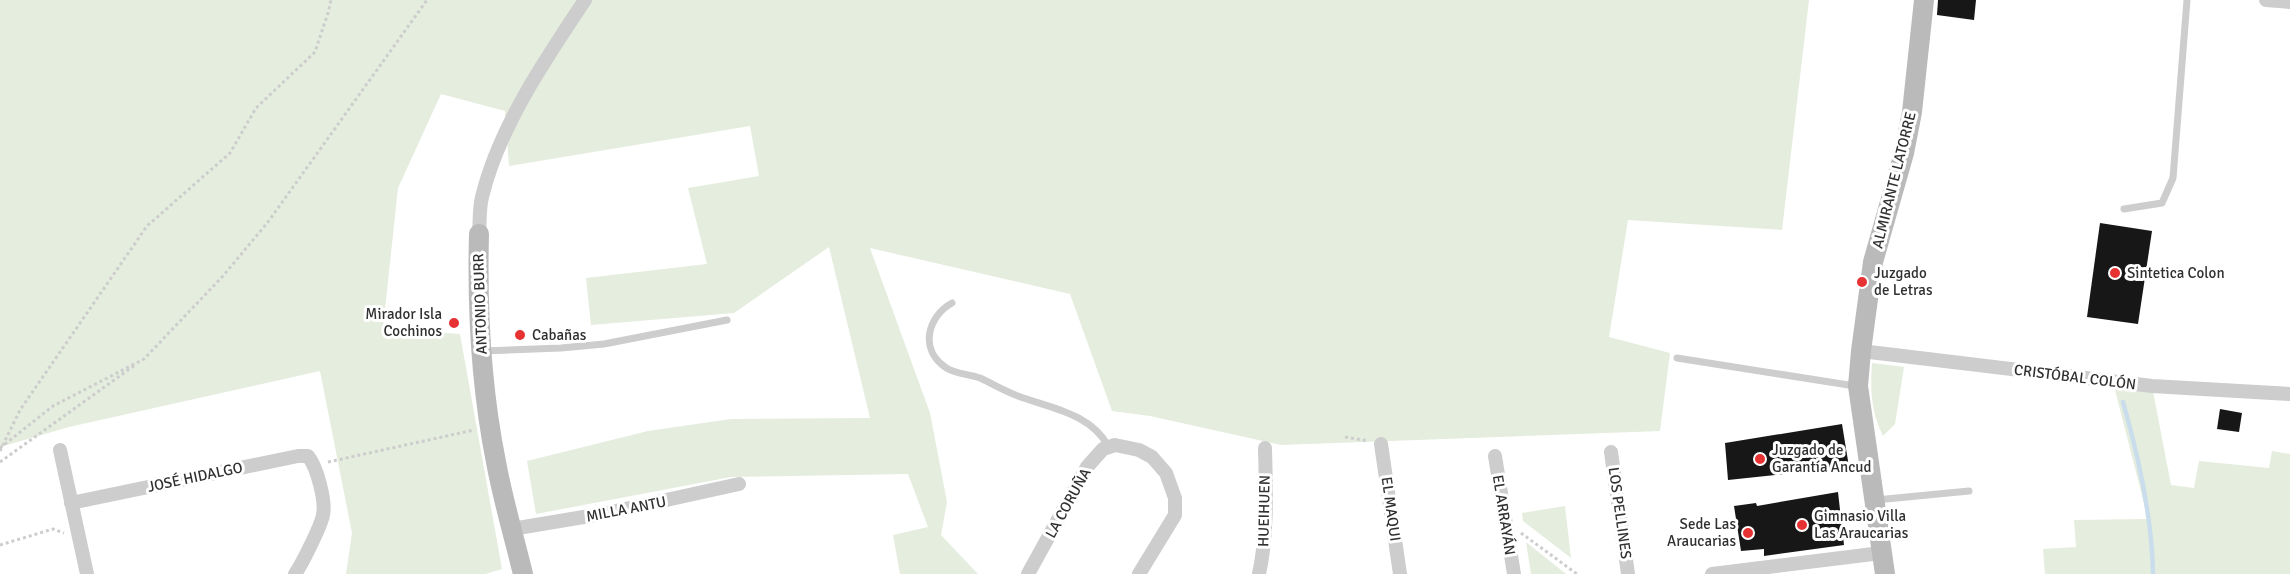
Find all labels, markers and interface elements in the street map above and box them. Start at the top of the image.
street label: ALMIRANTE LATORRE [1868,110,1920,250]
street label: ANTONIO BURR [469,253,491,355]
place label: Juzgado de Letras [1874,264,1933,299]
place label: Sintetica Colon [2127,264,2225,282]
marker: Sintetica Colon [2108,266,2122,280]
marker: Juzgado de Letras [1855,275,1869,289]
place label: Mirador Isla Cochinos [365,305,442,340]
marker: Mirador Isla Cochinos [447,316,461,330]
place label: Cabañas [532,326,587,344]
marker: Cabañas [513,328,527,342]
street label: CRISTÓBAL COLÓN [2013,360,2137,393]
place label: Juzgado de Garantía Ancud [1772,441,1871,476]
marker: Juzgado de Garantía Ancud [1753,452,1767,466]
street label: JOSÉ HIDALGO [146,457,244,496]
street label: LA CORUÑA [1041,464,1095,541]
street label: LOS PELLINES [1605,466,1635,560]
street label: EL ARRAYÁN [1489,473,1520,557]
street label: HUEIHUEN [1254,475,1274,547]
street label: EL MAQUI [1378,476,1404,542]
street label: MILLA ANTU [584,492,668,526]
place label: Gimnasio Villa Las Araucarias [1814,507,1909,542]
place label: Sede Las Araucarias [1667,515,1736,550]
marker: Gimnasio Villa Las Araucarias [1795,518,1809,532]
marker: Sede Las Araucarias [1741,526,1755,540]

